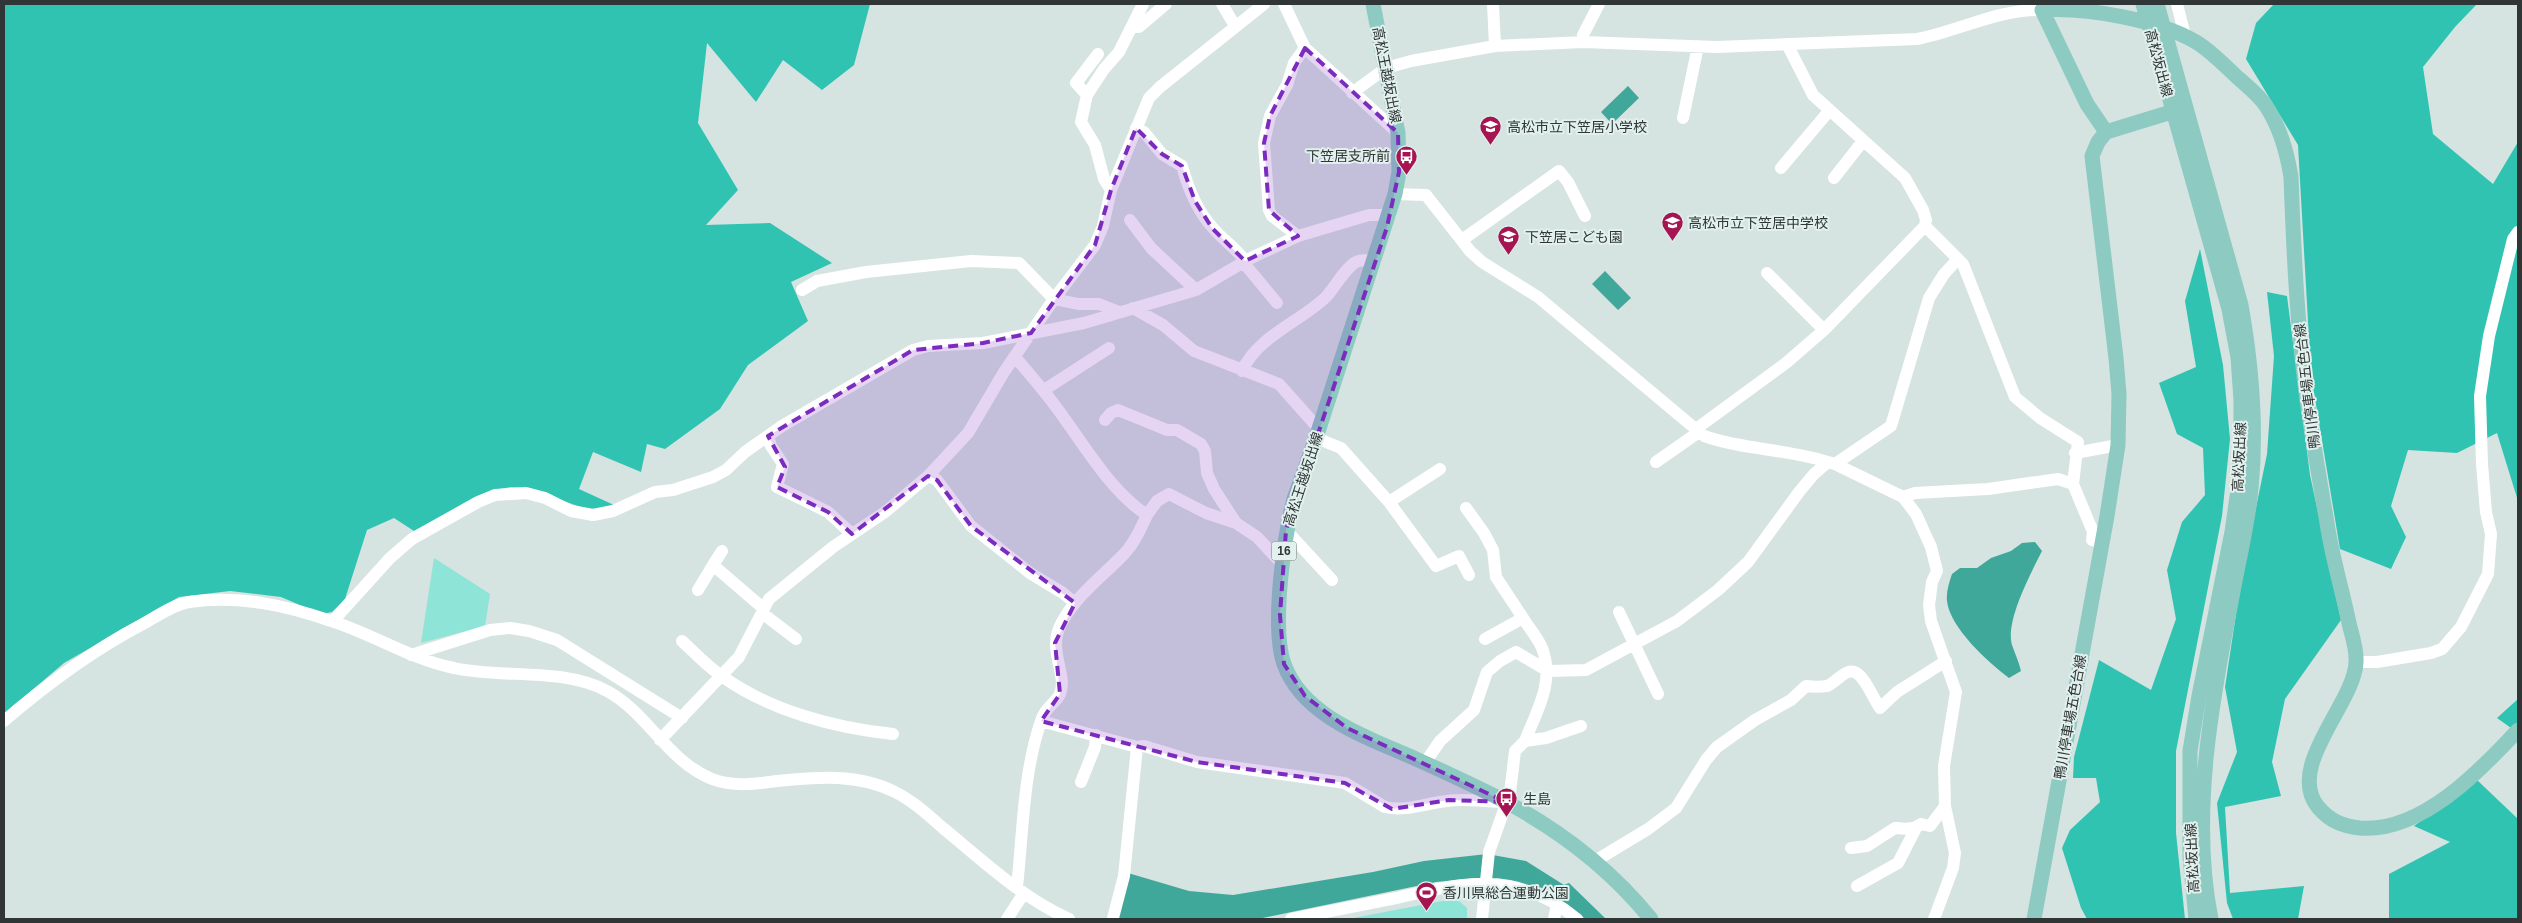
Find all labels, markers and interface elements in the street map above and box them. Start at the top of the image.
street label: 高松王越坂出線 [1370,25,1404,125]
street label: 高松坂出線 [2142,27,2176,99]
school or university icon: 高松市立下笠居小学校 [1479,115,1503,146]
place label: 高松市立下笠居小学校 [1507,119,1647,135]
bus stop icon: 下笠居支所前 [1394,144,1418,175]
place label: 下笠居支所前 [1306,148,1390,164]
school or university icon: 高松市立下笠居中学校 [1660,211,1684,242]
place label: 高松市立下笠居中学校 [1688,215,1828,231]
school or university icon: 下笠居こども園 [1497,225,1521,256]
place label: 下笠居こども園 [1525,229,1623,245]
street label: 鴨川停車場五色台線 [2291,322,2323,450]
street label: 高松坂出線 [2229,422,2249,492]
street label: 高松王越坂出線 [1280,430,1326,528]
road number: 16 [1272,542,1296,560]
street label: 鴨川停車場五色台線 [2051,654,2089,780]
bus stop icon: 生島 [1495,787,1519,818]
place label: 生島 [1523,791,1551,807]
street label: 高松坂出線 [2182,823,2202,893]
sports icon: 香川県総合運動公園 [1415,881,1439,912]
place label: 香川県総合運動公園 [1443,885,1569,901]

